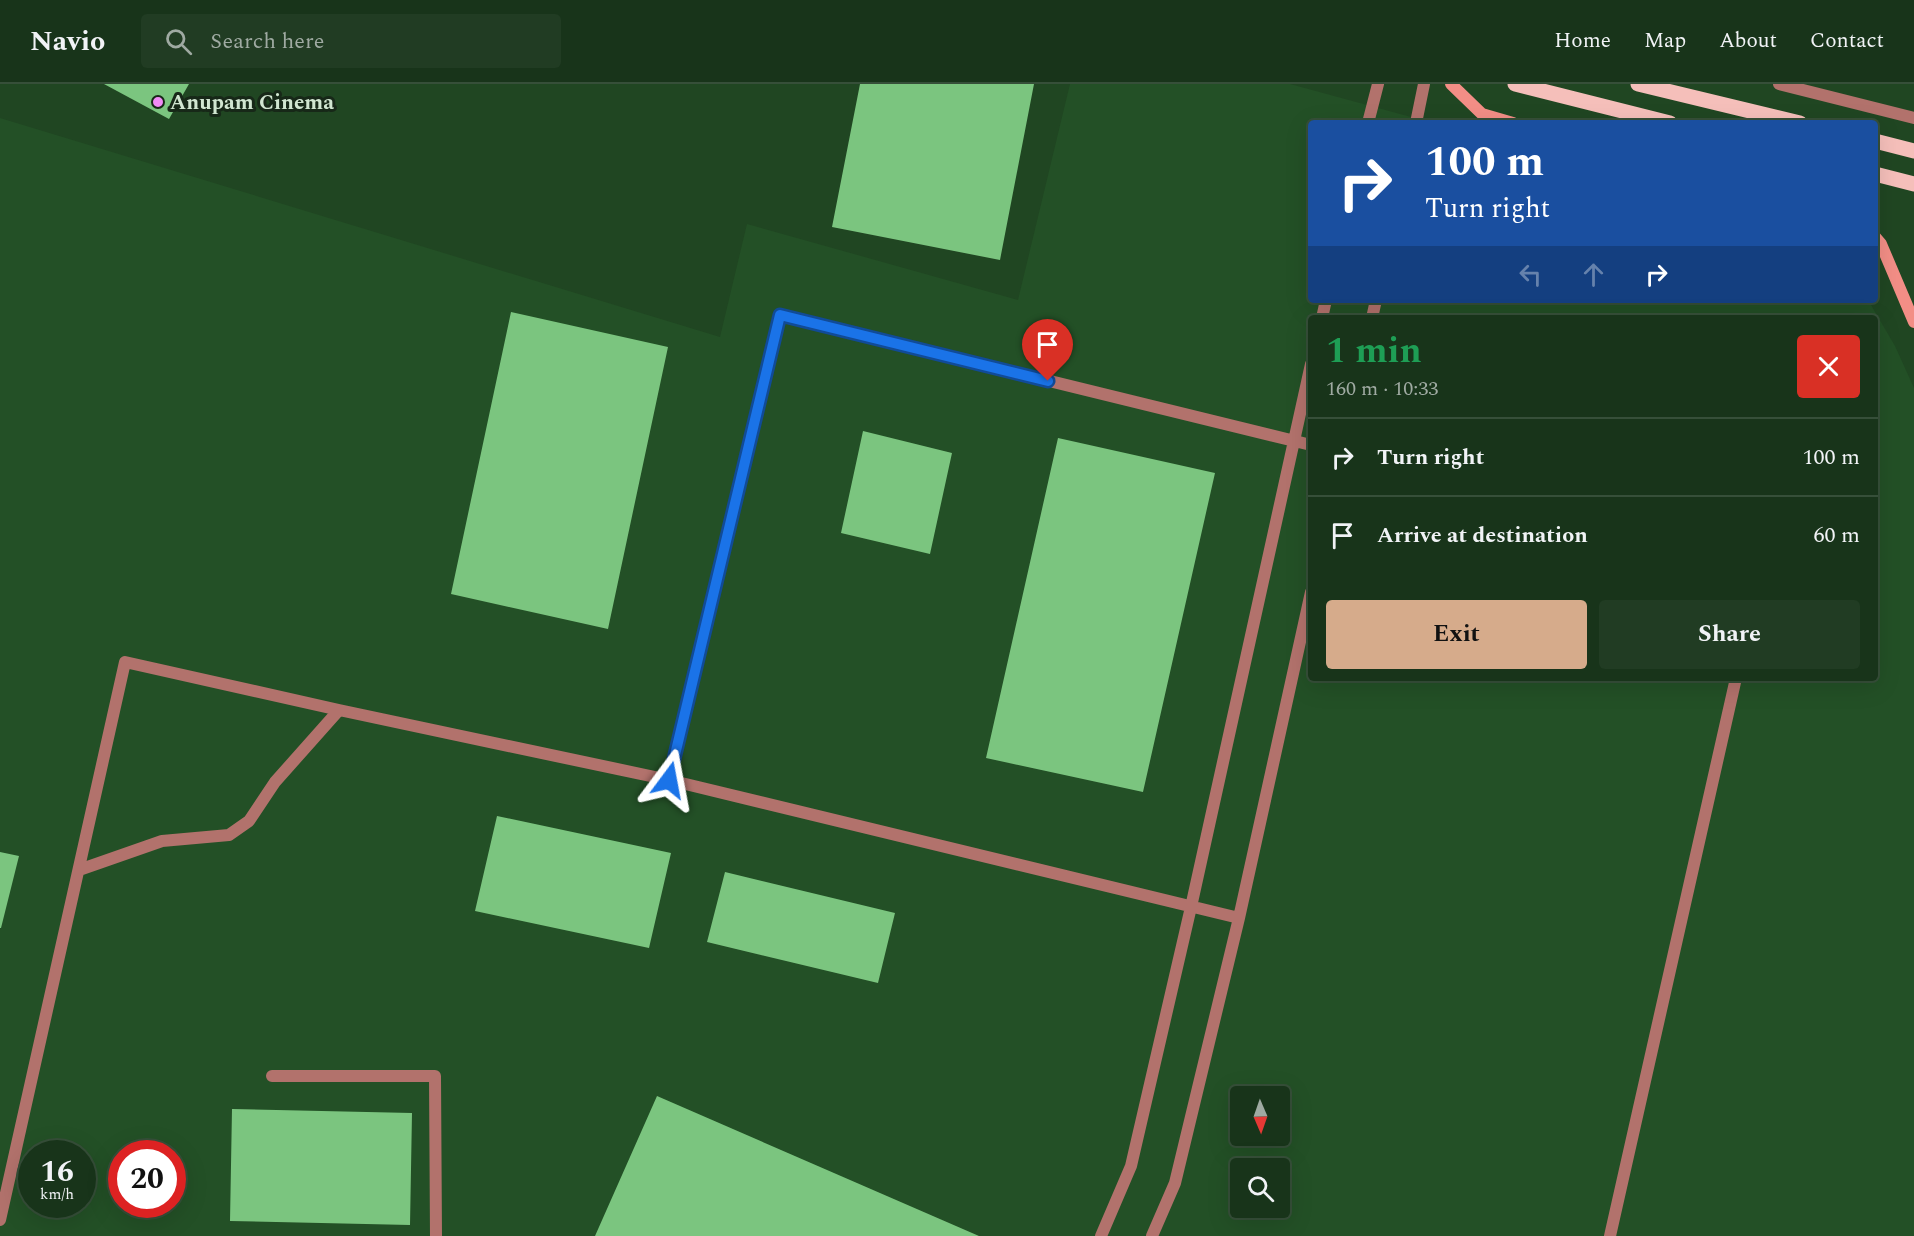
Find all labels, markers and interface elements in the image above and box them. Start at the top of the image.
search box [141,14,561,68]
text: Navio [30,20,105,63]
icon: search [162,25,195,58]
text: Search here [210,25,324,58]
text: Home [1554,25,1611,57]
text: Map [1644,25,1686,57]
text: About [1719,25,1777,57]
text: Contact [1810,25,1884,57]
place label: Anupam Cinema [170,87,334,119]
marker: Anupam Cinema [151,95,165,109]
text: 100 m [1425,131,1544,194]
icon: right [1326,144,1404,222]
text: Turn right [1425,188,1550,230]
icon: left [1514,258,1547,291]
icon: ahead [1577,258,1610,291]
icon: right [1640,258,1673,291]
pin [1022,319,1073,381]
text: 1 min [1326,324,1422,379]
icon: arrive [1031,328,1064,361]
button: close [1797,335,1860,398]
text: 160 m · 10:33 [1326,374,1438,404]
icon: right [1326,441,1359,474]
text: Turn right [1377,441,1484,474]
text: 100 m [1803,441,1860,474]
icon: arrive [1326,519,1359,552]
text: Arrive at destination [1377,519,1588,552]
text: 60 m [1814,519,1860,552]
button: Exit [1326,600,1587,669]
button: Share [1599,600,1860,669]
position arrow [637,748,701,812]
north arrow [1230,1086,1290,1146]
map controls [1230,1086,1290,1218]
speed limit sign: 20 [108,1140,186,1218]
text: 16 [40,1149,74,1195]
button: search [1230,1158,1290,1218]
text: km/h [40,1183,74,1206]

